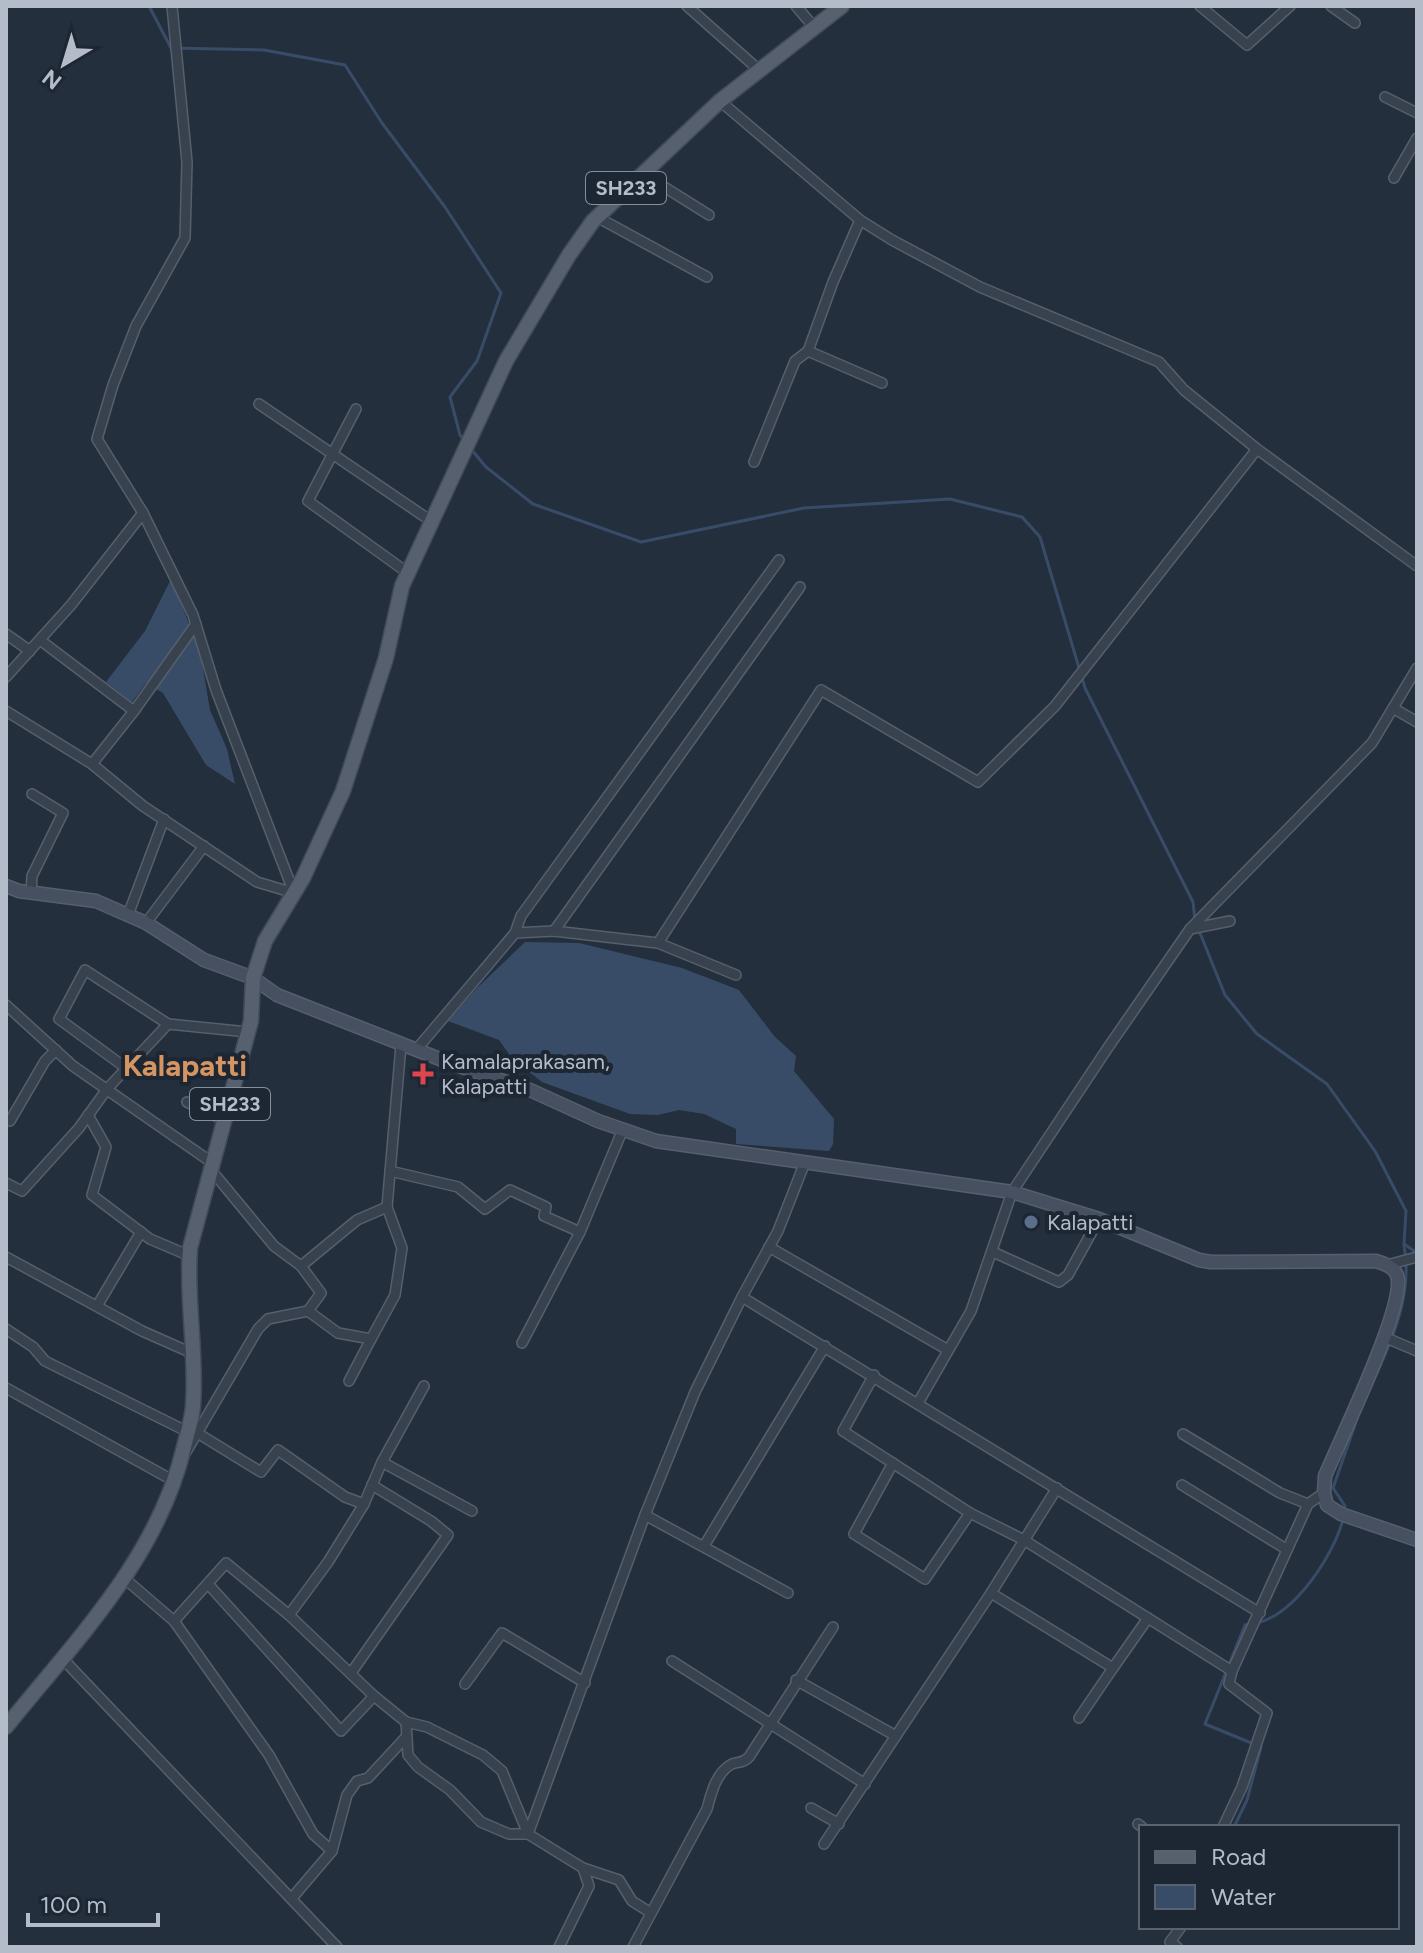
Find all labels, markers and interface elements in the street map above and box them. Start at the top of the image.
north arrow [24,24,104,104]
text: N [37,63,67,95]
road number: SH233 [586,172,666,204]
district label: Kalapatti [123,1047,247,1084]
place label: Kamalaprakasam, Kalapatti [441,1048,610,1100]
marker: Kamalaprakasam, Kalapatti [412,1063,434,1085]
road number: SH233 [190,1088,270,1120]
place label: Kalapatti [1047,1209,1133,1236]
marker: Kalapatti [1022,1213,1040,1231]
legend [1139,1825,1399,1929]
text: Road [1211,1842,1266,1871]
scale bar [28,1877,158,1927]
text: Water [1211,1882,1276,1911]
text: 100 m [40,1890,107,1919]

